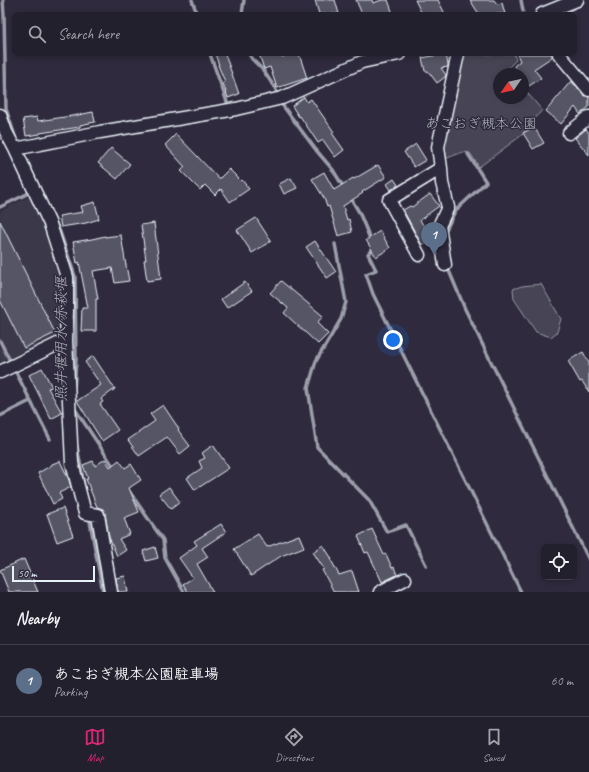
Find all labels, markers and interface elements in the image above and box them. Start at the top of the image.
search box [12,12,577,56]
icon: search [26,23,48,45]
text: Search here [58,25,119,44]
north arrow [493,68,529,104]
park label: あこおぎ槻本公園 [425,115,537,132]
pin: 1 [421,222,447,255]
water label: 照井堰用水/赤萩堰 [52,275,71,401]
your location [383,330,403,350]
map controls [541,544,577,580]
button: locate [541,544,577,580]
scale bar [12,564,95,583]
text: 50 m [18,566,37,580]
text: Nearby [16,608,59,629]
text: あこおぎ槻本公園駐車場 [54,665,219,684]
text: 1 [26,673,32,689]
text: 60 m [551,673,573,689]
text: Parking [54,684,88,700]
tab: Map [84,726,106,764]
tab: Directions [275,726,314,764]
tab: Saved [483,726,505,764]

